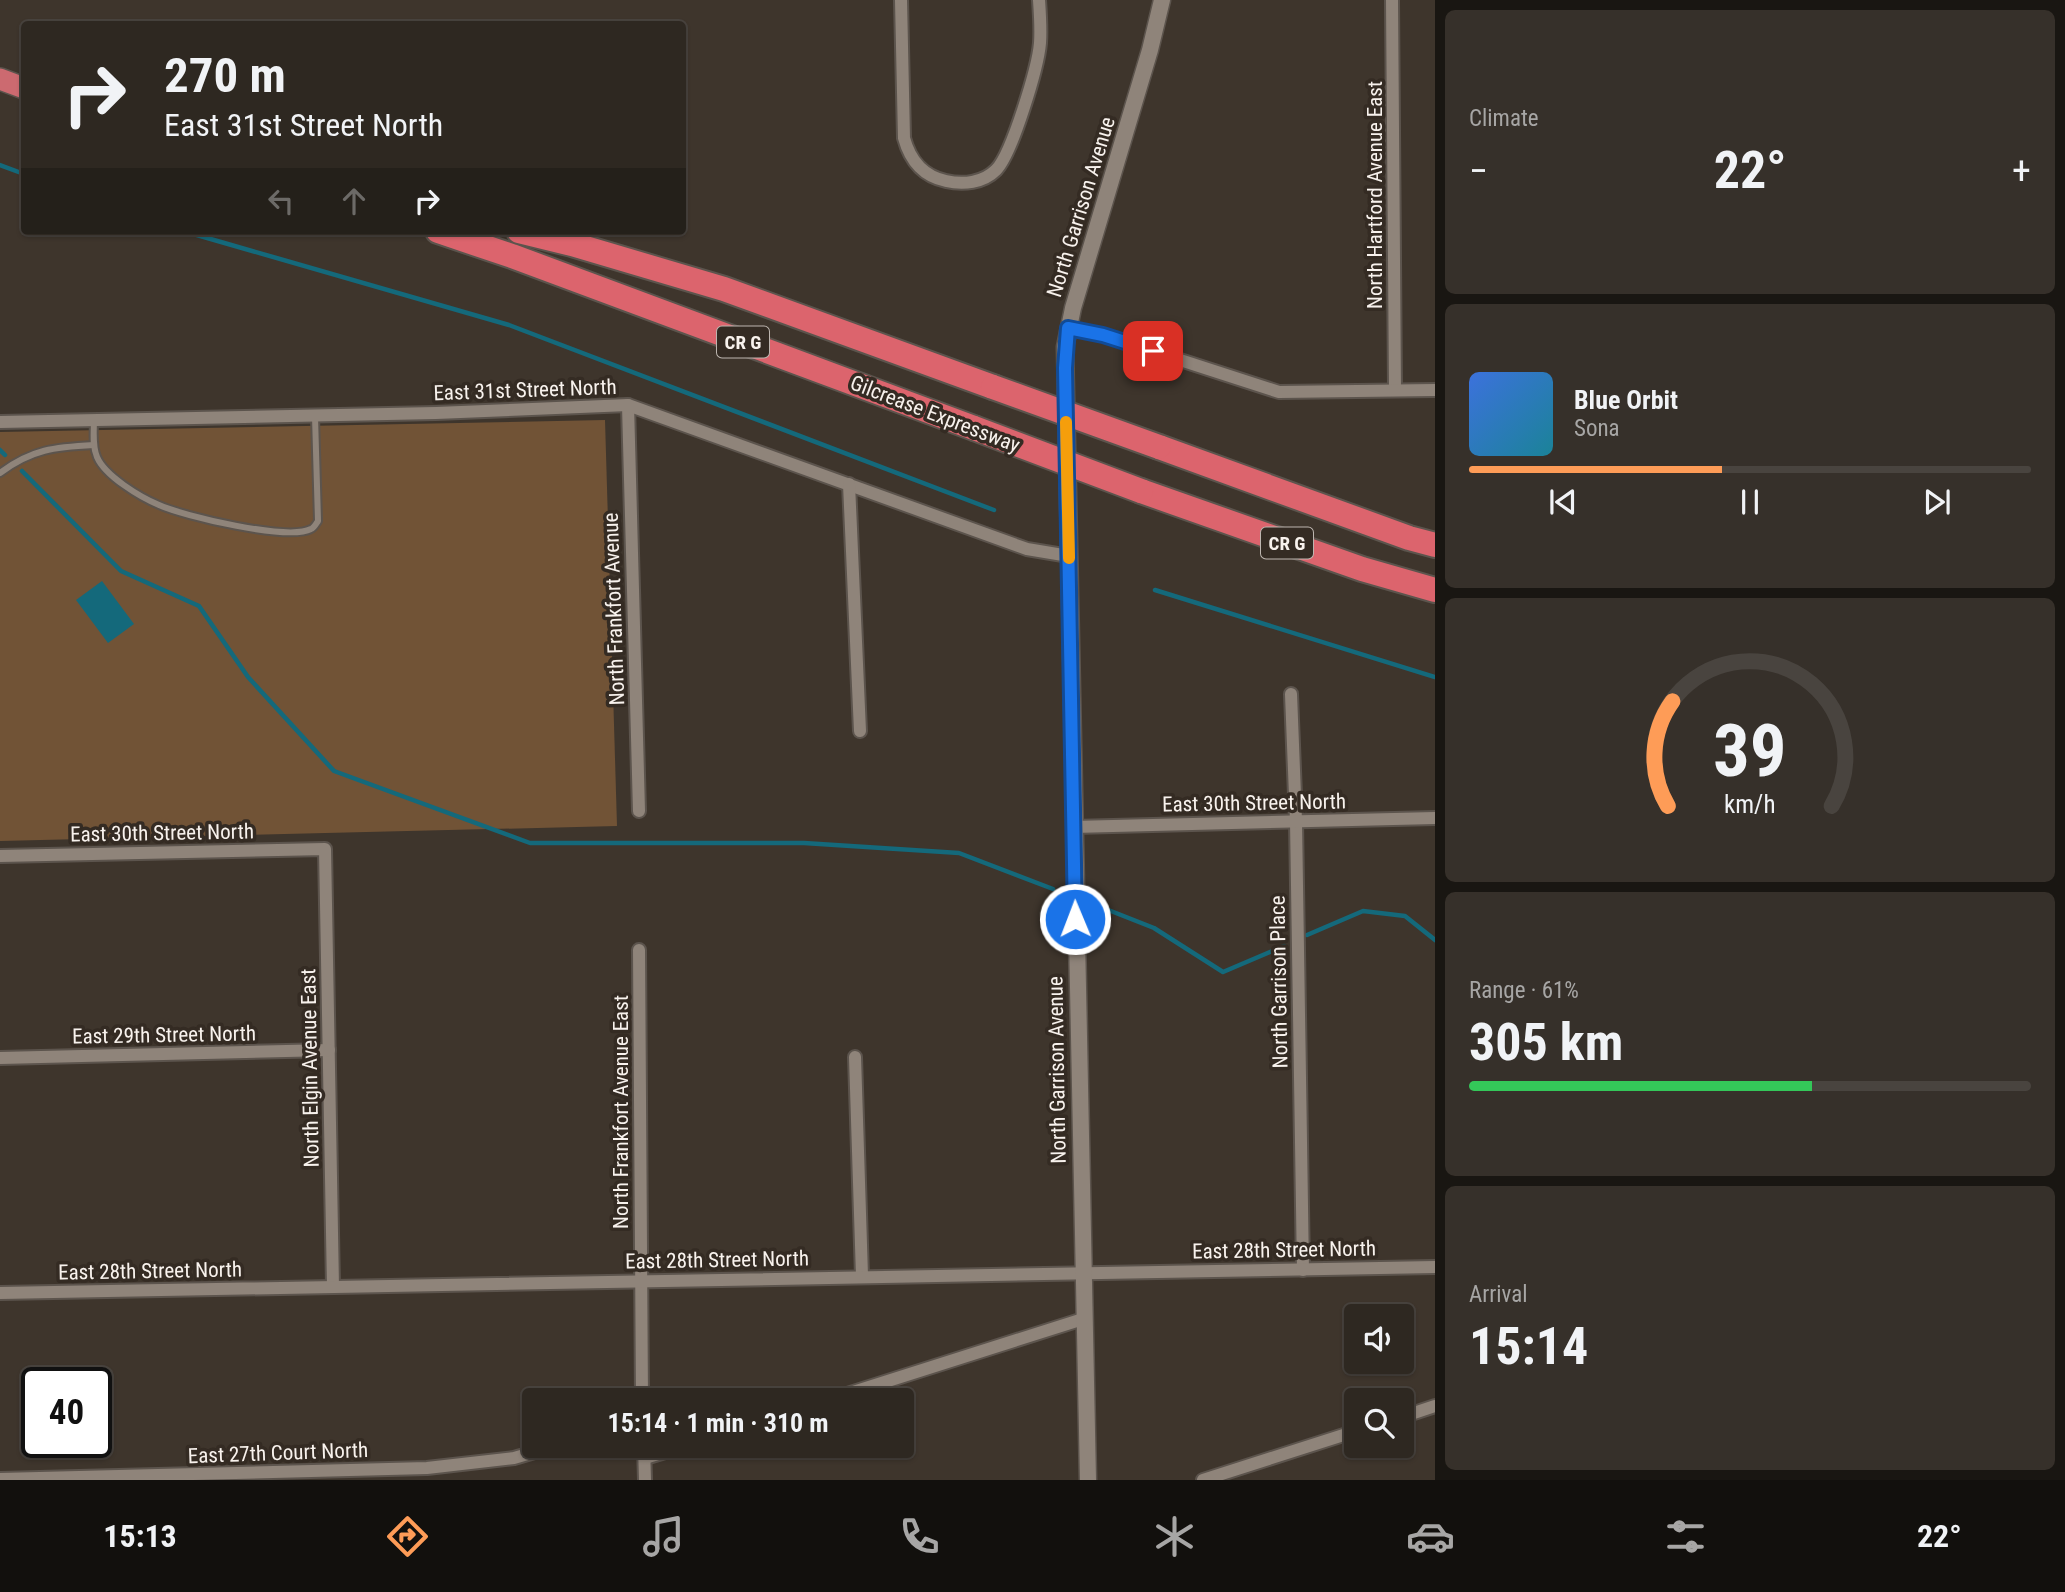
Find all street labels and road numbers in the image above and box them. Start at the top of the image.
street label: North Hartford Avenue East [1363,81,1387,309]
street label: North Garrison Avenue [1042,114,1120,300]
road number: CR G [717,326,769,358]
street label: Gilcrease Expressway [847,371,1023,457]
street label: East 31st Street North [433,375,617,405]
street label: North Frankfort Avenue [599,512,629,706]
road number: CR G [1261,528,1313,558]
street label: East 30th Street North [1162,789,1346,817]
street label: East 30th Street North [70,819,254,847]
street label: North Garrison Place [1265,895,1293,1069]
street label: North Elgin Avenue East [296,968,324,1168]
street label: North Garrison Avenue [1043,976,1071,1164]
street label: North Frankfort Avenue East [609,995,633,1229]
street label: East 29th Street North [72,1021,256,1049]
street label: East 28th Street North [1192,1236,1376,1264]
street label: East 28th Street North [625,1246,809,1274]
street label: East 28th Street North [58,1257,242,1285]
street label: East 27th Court North [187,1438,369,1468]

